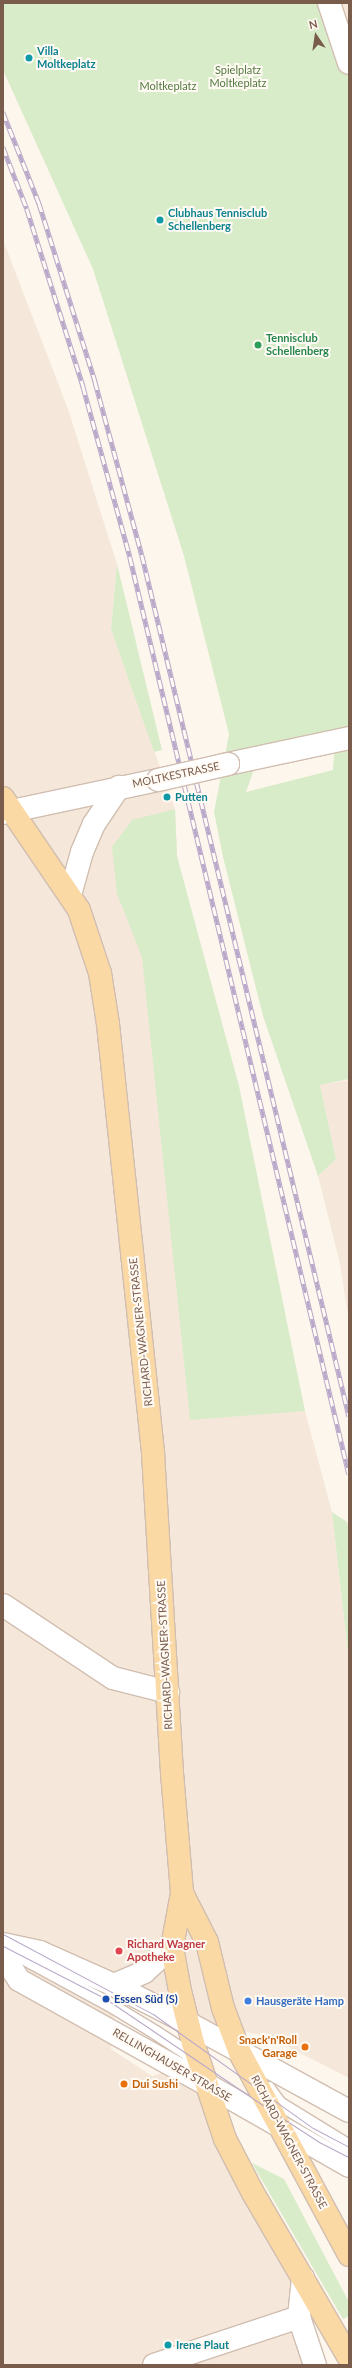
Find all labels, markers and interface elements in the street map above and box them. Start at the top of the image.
north arrow [296,16,336,56]
text: N [308,17,319,31]
place label: Villa Moltkeplatz [37,45,95,71]
marker: Villa Moltkeplatz [24,53,34,63]
park label: Spielplatz Moltkeplatz [210,64,266,90]
park label: Moltkeplatz [140,79,196,93]
place label: Clubhaus Tennisclub Schellenberg [168,207,268,233]
marker: Clubhaus Tennisclub Schellenberg [155,215,165,225]
place label: Tennisclub Schellenberg [266,332,329,358]
marker: Tennisclub Schellenberg [253,340,263,350]
street label: MOLTKESTRASSE [131,759,221,791]
place label: Putten [175,790,208,804]
marker: Putten [162,792,172,802]
street label: RICHARD-WAGNER-STRASSE [127,1257,155,1407]
street label: RICHARD-WAGNER-STRASSE [155,1580,175,1730]
place label: Richard Wagner Apotheke [127,1938,205,1964]
marker: Richard Wagner Apotheke [114,1946,124,1956]
place label: Essen Süd (S) [114,1992,178,2006]
marker: Essen Süd (S) [101,1994,111,2004]
place label: Hausgeräte Hamp [256,1994,344,2008]
marker: Hausgeräte Hamp [243,1996,253,2006]
street label: RELLINGHAUSER STRASSE [110,2026,234,2104]
place label: Snack'n'Roll Garage [239,2034,297,2060]
marker: Snack'n'Roll Garage [300,2042,310,2052]
street label: RICHARD-WAGNER-STRASSE [248,2073,330,2211]
place label: Dui Sushi [132,2077,178,2091]
marker: Dui Sushi [119,2079,129,2089]
place label: Irene Plaut [176,2338,229,2352]
marker: Irene Plaut [163,2340,173,2350]

